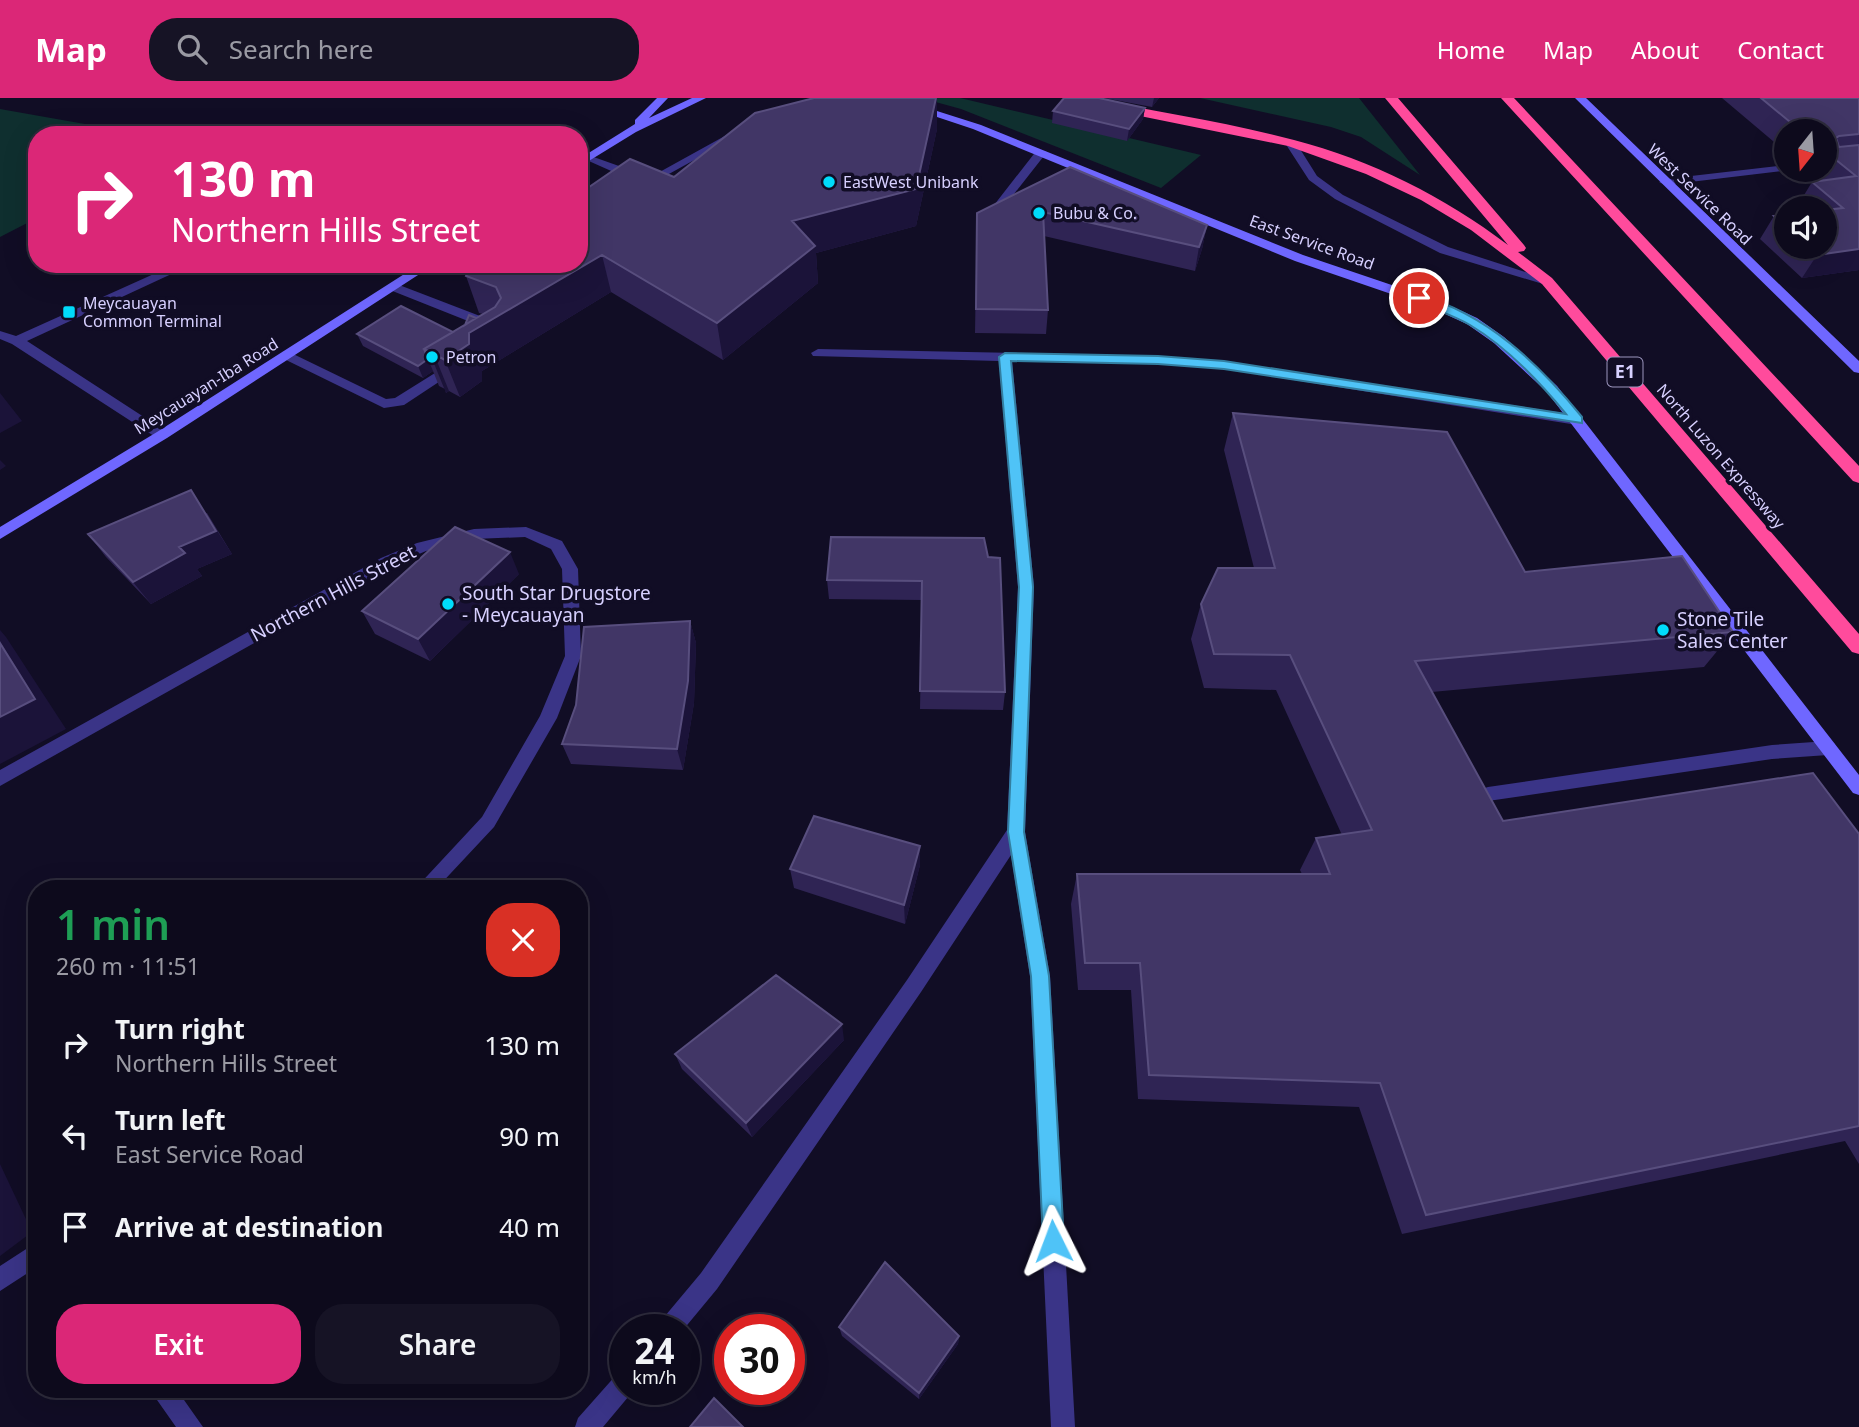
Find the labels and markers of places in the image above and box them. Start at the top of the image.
place label: EastWest Unibank [843,171,979,193]
marker: EastWest Unibank [821,174,837,190]
place label: Bubu & Co. [1053,202,1137,224]
marker: Bubu & Co. [1031,205,1047,221]
pin [1389,268,1449,328]
place label: Meycauayan Common Terminal [83,292,222,332]
marker: Meycauayan Common Terminal [61,304,77,320]
place label: Petron [446,346,496,368]
marker: Petron [424,349,440,365]
place label: South Star Drugstore - Meycauayan [462,580,651,628]
marker: South Star Drugstore - Meycauayan [440,596,456,612]
place label: Stone Tile Sales Center [1677,606,1788,654]
marker: Stone Tile Sales Center [1655,622,1671,638]

